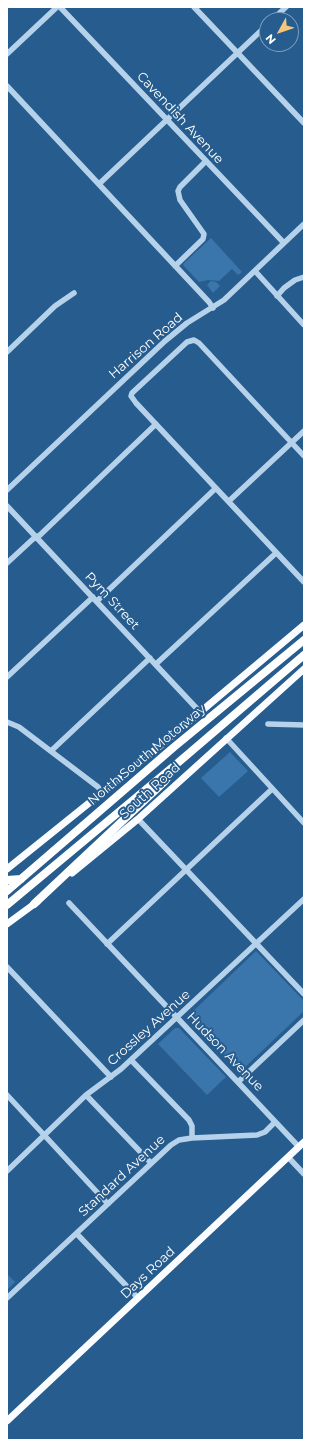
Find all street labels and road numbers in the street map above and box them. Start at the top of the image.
street label: Cavendish Avenue [133,69,227,167]
street label: Harrison Road [106,310,186,382]
street label: Pym Street [81,569,143,633]
street label: North South Motorway [85,701,209,809]
street label: South Road [116,760,184,822]
street label: Crossley Avenue [104,987,194,1069]
street label: Hudson Avenue [183,1009,267,1095]
street label: Standard Avenue [76,1132,168,1220]
street label: Days Road [117,1244,179,1302]

